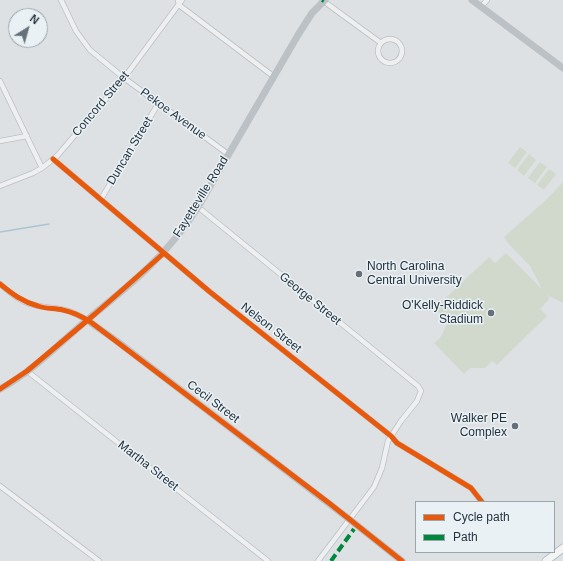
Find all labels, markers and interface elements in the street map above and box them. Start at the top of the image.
north arrow [8,8,48,48]
text: N [28,12,41,26]
street label: Concord Street [70,68,132,140]
street label: Pekoe Avenue [137,85,209,143]
street label: Duncan Street [104,114,156,188]
street label: Fayetteville Road [170,154,232,240]
place label: North Carolina Central University [367,260,462,288]
marker: North Carolina Central University [354,269,364,279]
street label: George Street [276,270,344,328]
place label: O'Kelly-Riddick Stadium [402,299,483,327]
street label: Nelson Street [238,300,304,356]
marker: O'Kelly-Riddick Stadium [486,308,496,318]
street label: Cecil Street [184,378,242,426]
place label: Walker PE Complex [451,412,507,440]
marker: Walker PE Complex [510,421,520,431]
street label: Martha Street [115,438,181,494]
legend [415,501,555,553]
text: Cycle path [453,510,510,524]
text: Path [453,530,478,544]

